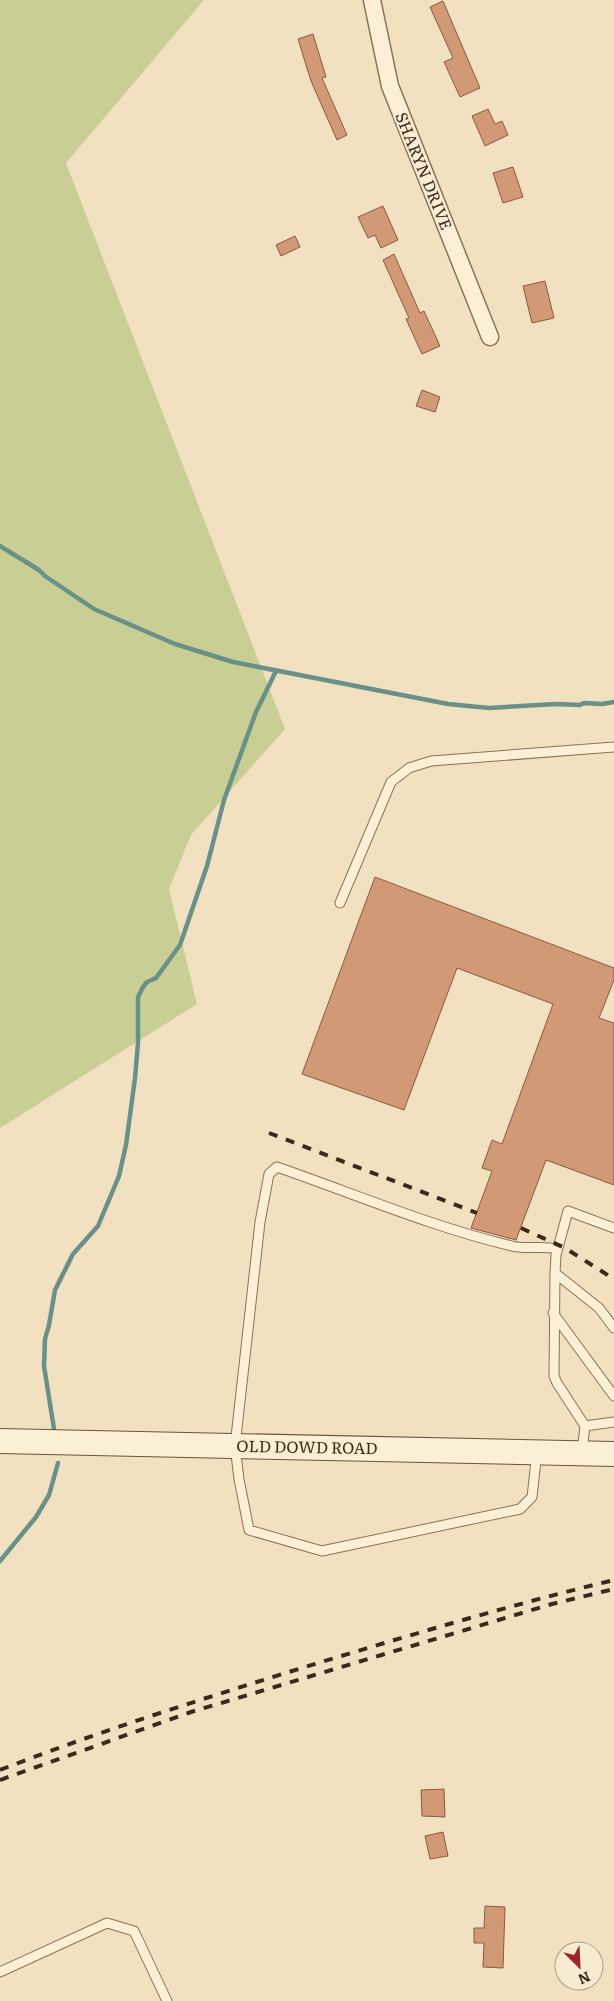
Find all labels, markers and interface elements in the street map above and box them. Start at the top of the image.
street label: SHARYN DRIVE [390,108,460,233]
street label: OLD DOWD ROAD [236,1433,378,1459]
north arrow [554,1941,604,1991]
text: N [575,1967,594,1990]

